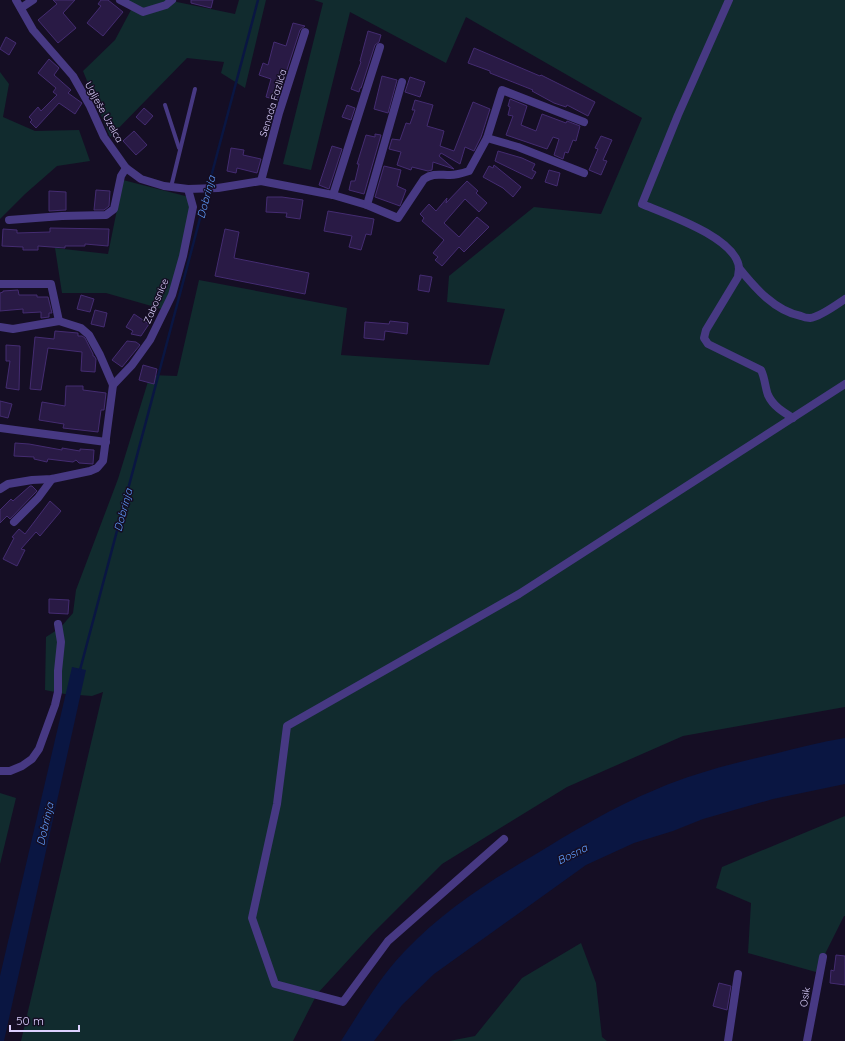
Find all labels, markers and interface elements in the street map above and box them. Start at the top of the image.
street label: Senada Fazlića [257,68,289,138]
street label: Uglješe Uzelca [82,79,126,145]
water label: Dobrinja [194,173,219,220]
street label: Zabosnice [141,276,172,326]
water label: Dobrinja [111,486,136,533]
water label: Dobrinja [33,800,57,847]
water label: Bosna [555,840,591,867]
street label: Osik [797,986,813,1008]
scale bar [10,1007,79,1033]
text: 50 m [16,1013,44,1028]

